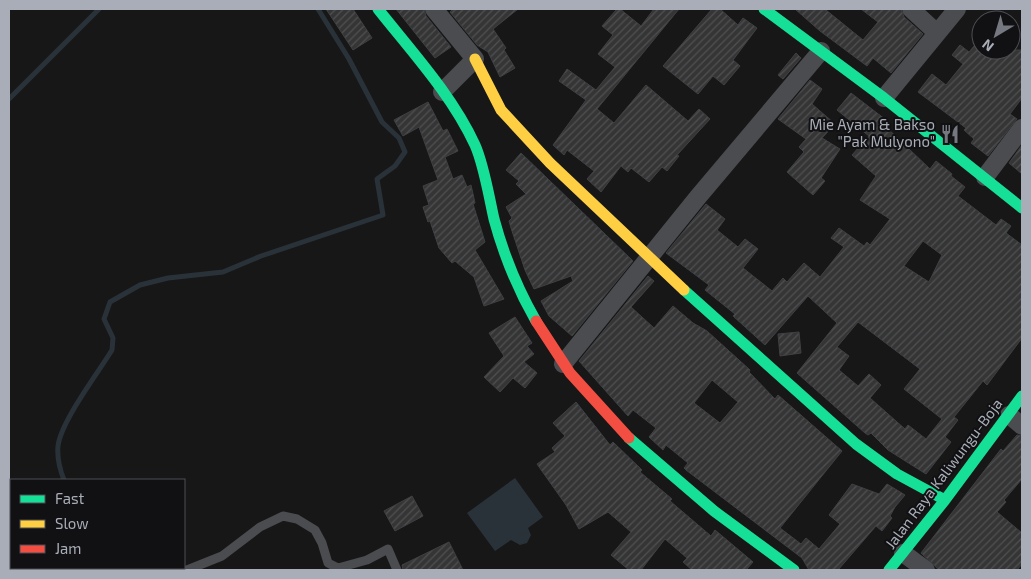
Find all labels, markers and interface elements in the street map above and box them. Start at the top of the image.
north arrow [971,10,1021,60]
text: N [978,36,997,55]
place label: Mie Ayam & Bakso "Pak Mulyono" [809,115,935,150]
restaurant icon: Mie Ayam & Bakso "Pak Mulyono" [939,123,961,145]
street label: Jalan Raya Kaliwungu-Boja [881,395,1006,553]
legend [10,479,185,569]
text: Fast [55,489,85,507]
text: Slow [55,514,89,532]
text: Jam [55,539,81,557]

